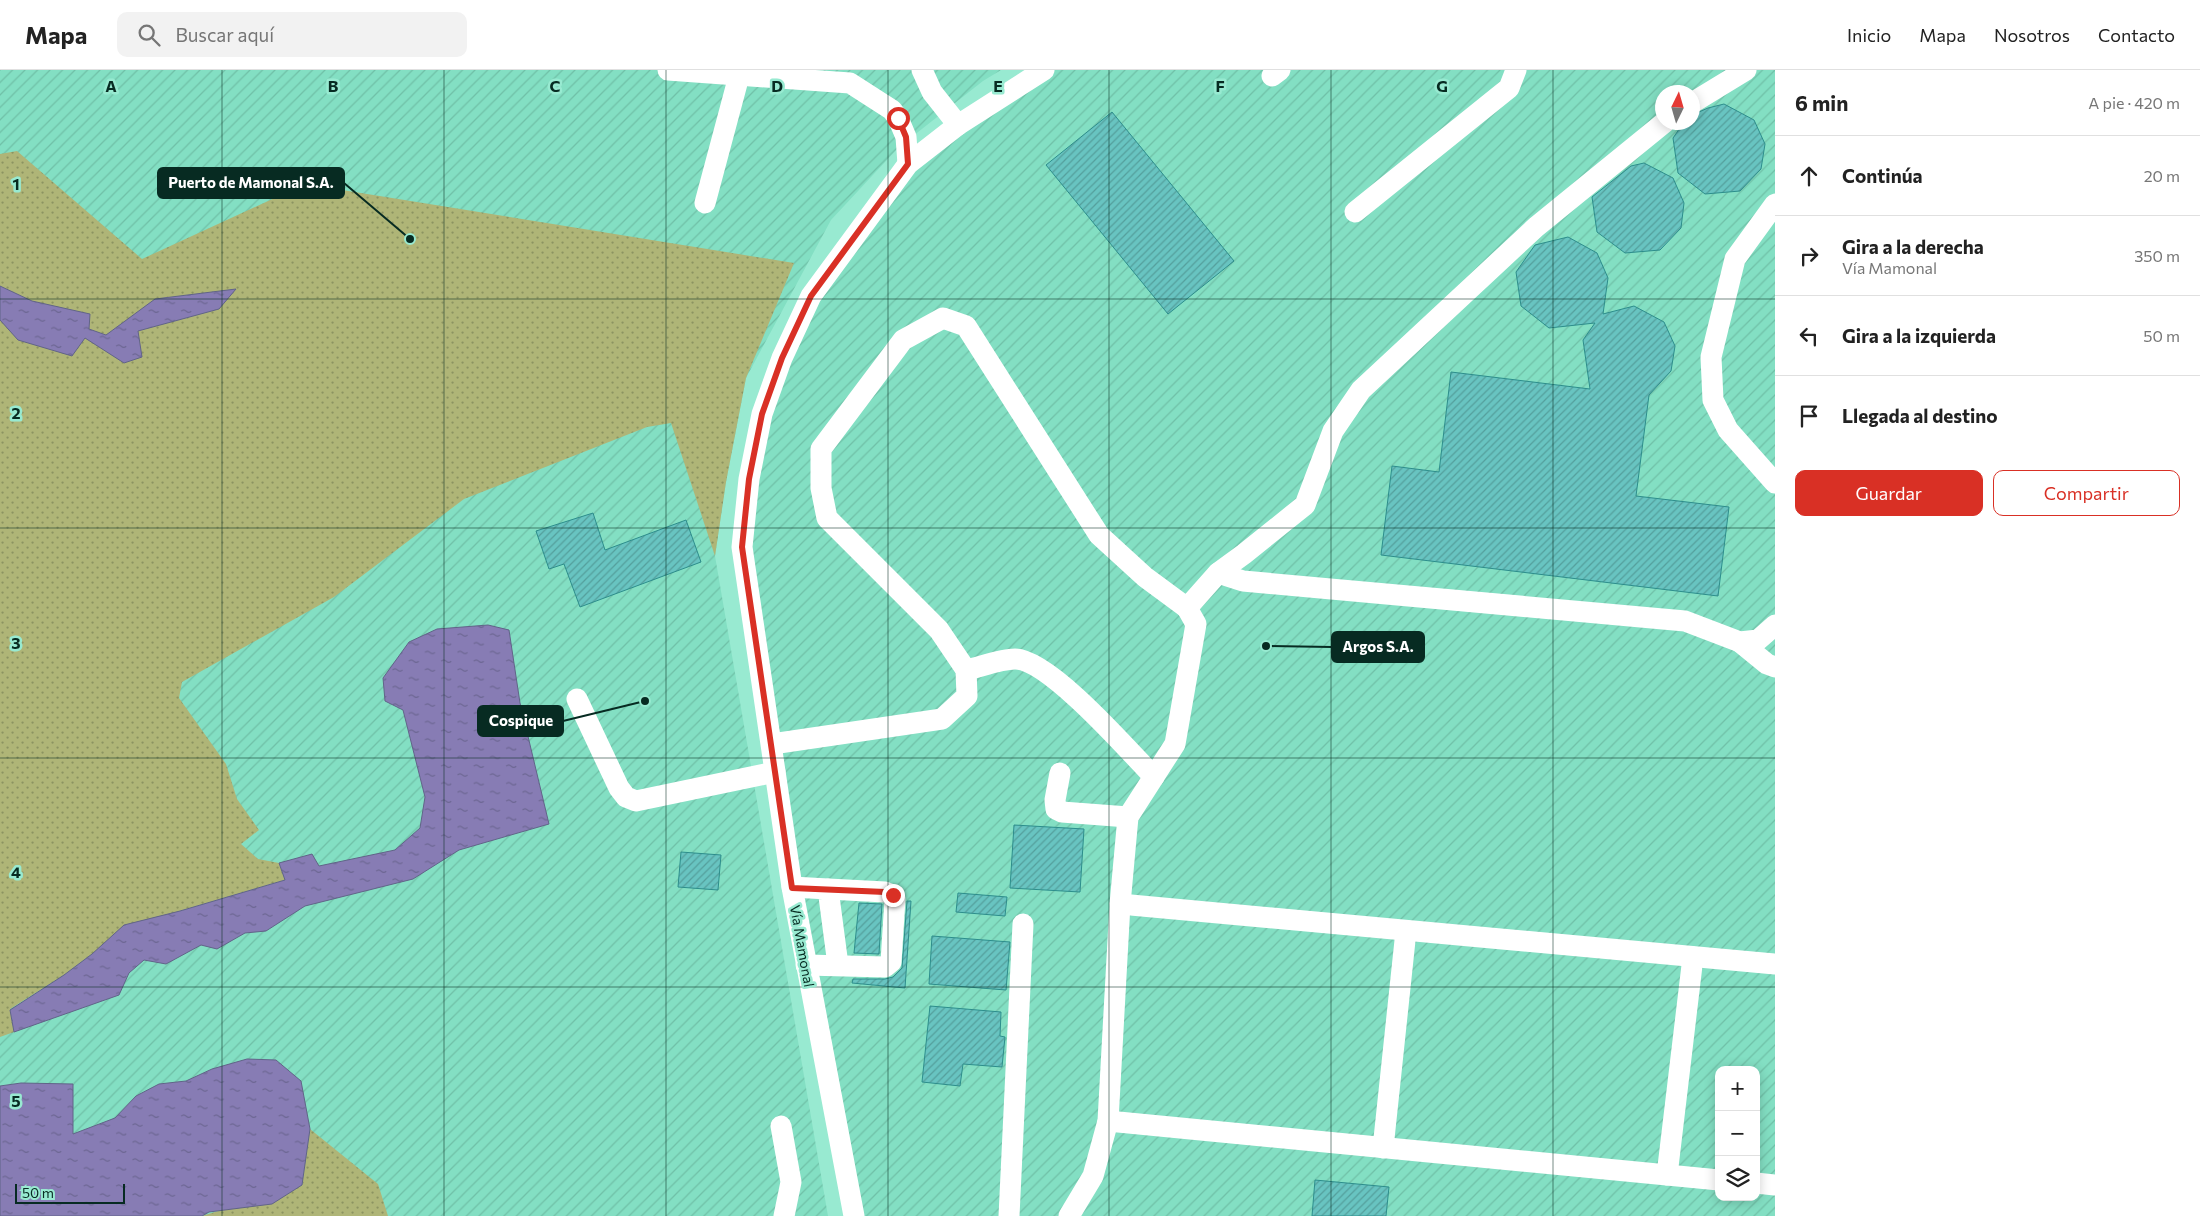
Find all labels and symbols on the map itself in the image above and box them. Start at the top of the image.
text: A [105,76,117,95]
text: B [328,76,339,95]
text: C [550,76,561,95]
text: D [771,76,783,95]
text: E [993,76,1003,95]
text: F [1215,76,1225,95]
text: G [1436,76,1448,95]
north arrow [1655,85,1700,130]
route start [887,107,910,130]
callout: Puerto de Mamonal S.A. [158,168,344,198]
text: Puerto de Mamonal S.A. [168,173,334,191]
text: 1 [12,174,20,193]
text: 2 [11,403,21,422]
callout: Argos S.A. [1332,632,1424,662]
text: 3 [11,633,21,652]
text: Argos S.A. [1342,637,1414,655]
callout: Cospique [478,706,563,736]
text: Cospique [489,711,553,729]
text: 4 [11,862,21,881]
route end [882,884,905,907]
street label: Vía Mamonal [787,903,818,988]
text: 5 [11,1091,21,1110]
scale bar [15,1181,125,1204]

